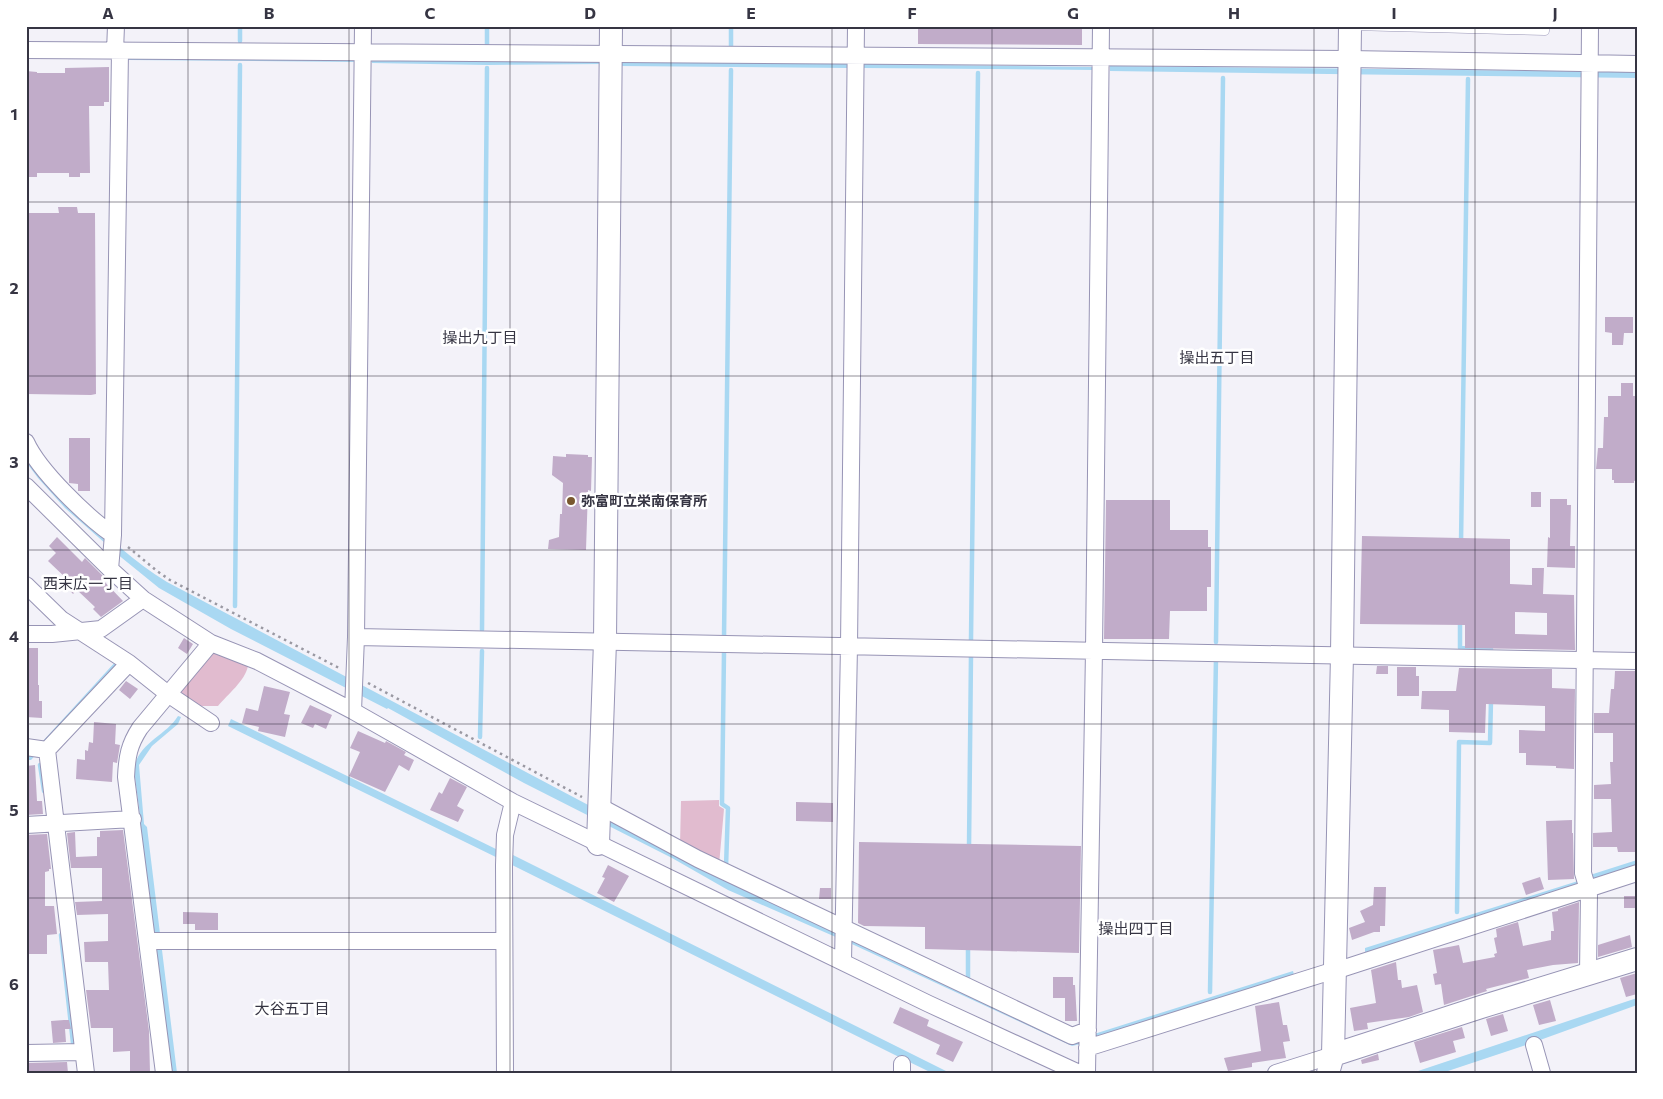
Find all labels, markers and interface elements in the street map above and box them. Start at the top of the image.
text: A [102,3,114,22]
text: B [264,3,275,22]
text: C [425,3,436,22]
text: D [584,3,596,22]
text: E [746,3,756,22]
text: F [907,3,917,22]
text: G [1067,3,1079,22]
text: H [1228,3,1240,22]
text: I [1391,3,1397,22]
text: J [1552,3,1558,22]
text: 1 [10,104,18,123]
text: 2 [9,278,19,297]
district label: 操出九丁目 [442,328,518,346]
district label: 操出五丁目 [1179,348,1255,366]
text: 3 [9,452,19,471]
place label: 弥富町立栄南保育所 [581,492,707,509]
marker: 弥富町立栄南保育所 [565,495,577,507]
district label: 西末広一丁目 [43,574,133,592]
text: 4 [9,626,19,645]
text: 5 [9,800,19,819]
district label: 操出四丁目 [1098,919,1174,937]
text: 6 [9,974,19,993]
district label: 大谷五丁目 [254,999,330,1017]

